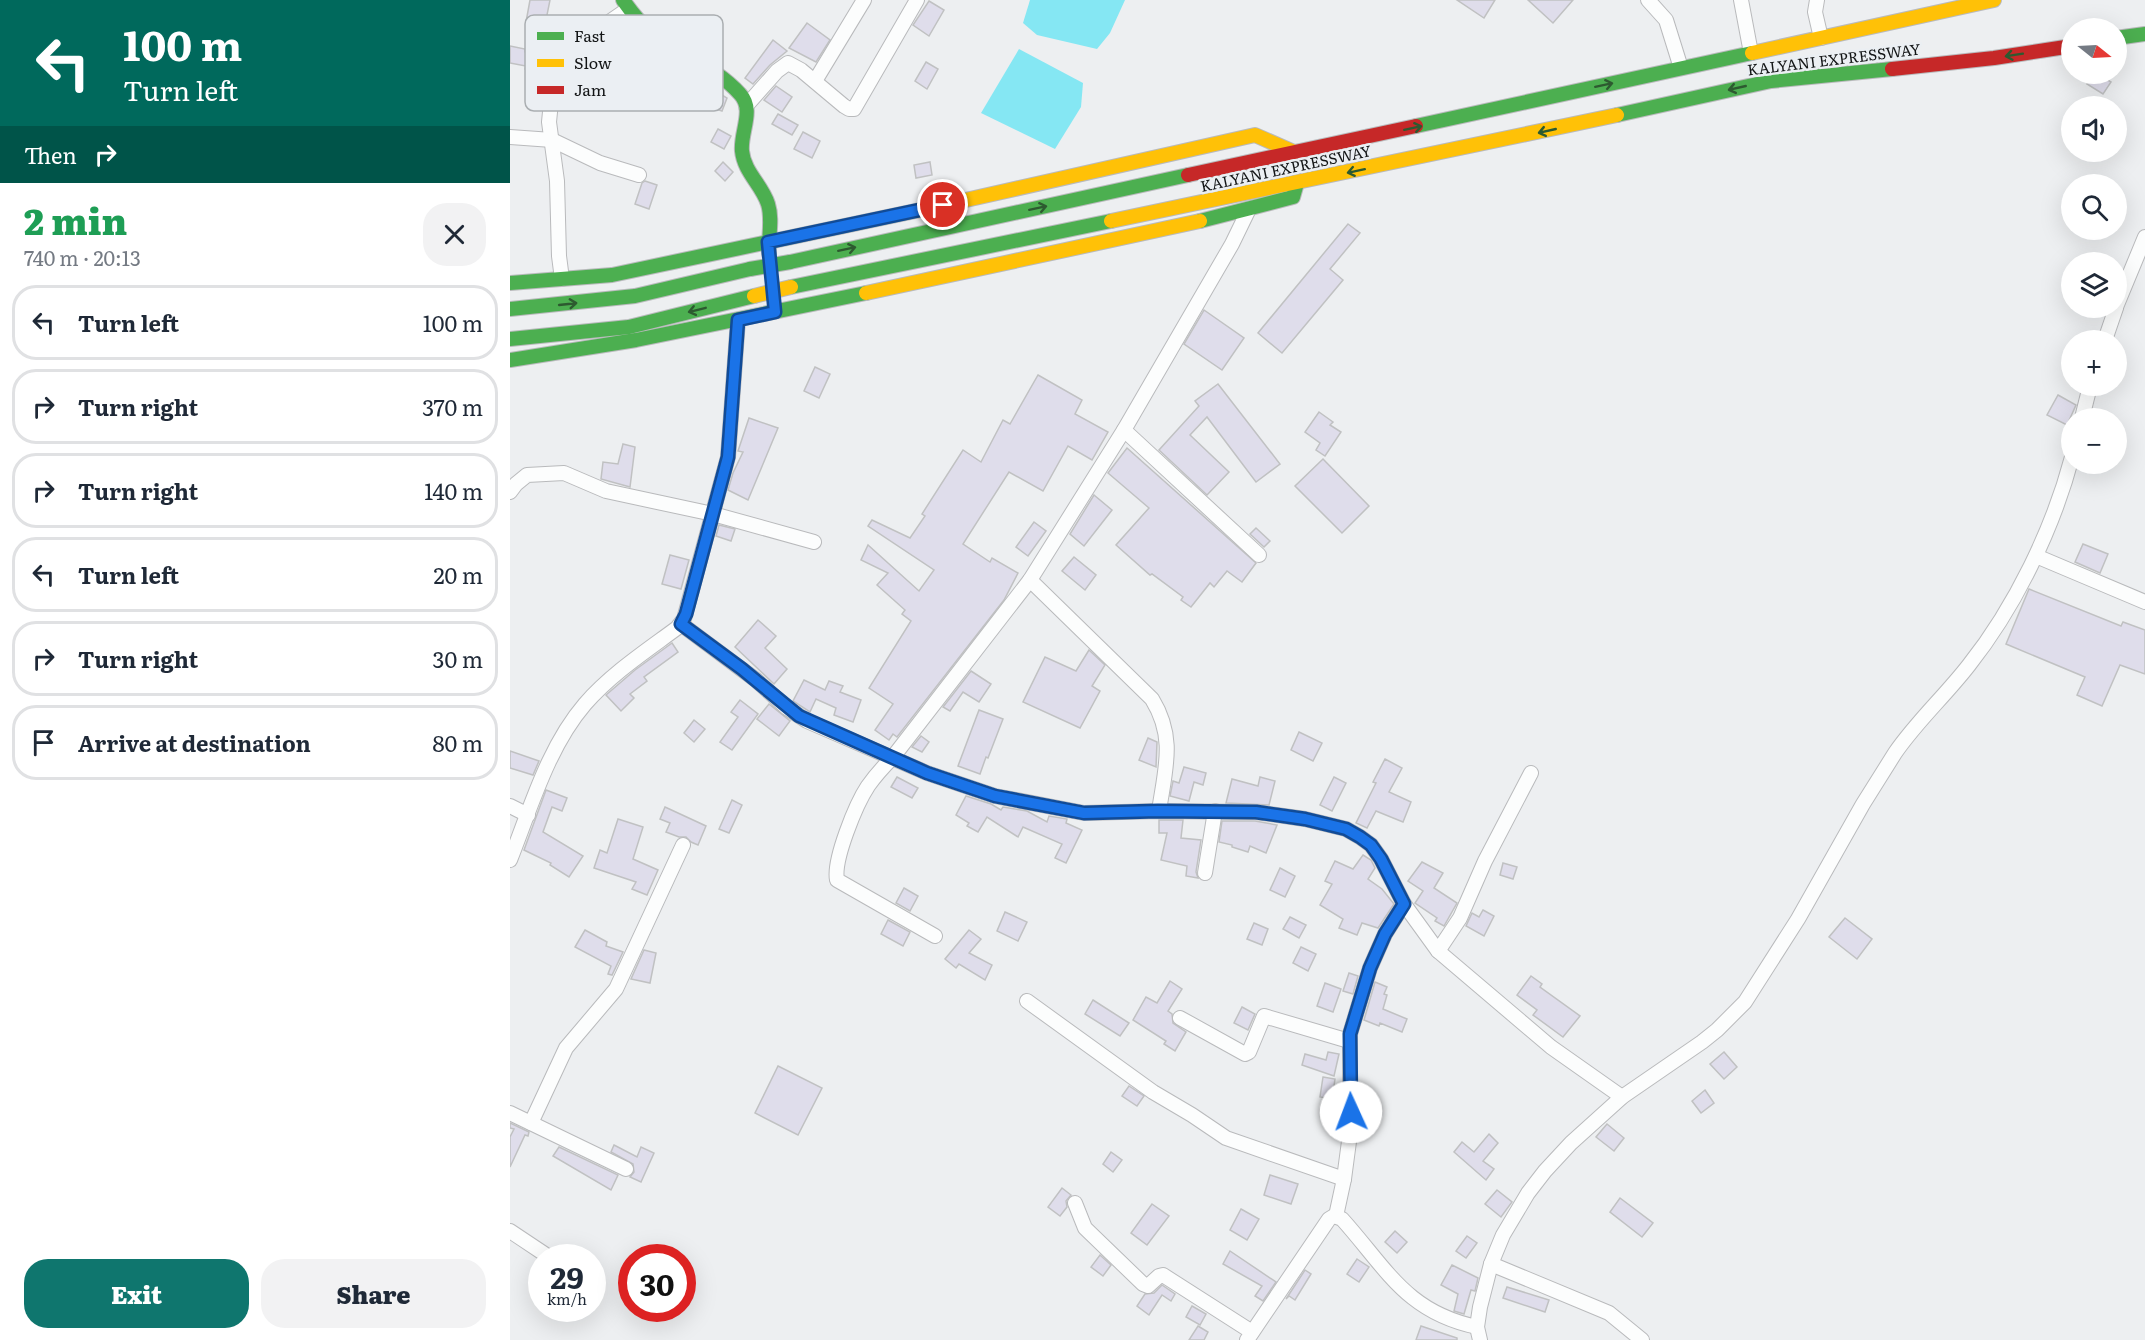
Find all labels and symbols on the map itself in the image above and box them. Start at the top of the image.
legend [525,15,723,111]
north arrow [2061,18,2127,84]
text: Fast [574,23,606,47]
street label: KALYANI EXPRESSWAY [1746,36,1922,81]
text: Slow [574,50,612,74]
one-way arrow [2004,50,2024,61]
text: Jam [574,77,607,101]
one-way arrow [1594,79,1613,91]
one-way arrow [1728,83,1747,95]
one-way arrow [1404,121,1423,133]
one-way arrow [1537,125,1556,137]
street label: KALYANI EXPRESSWAY [1198,138,1374,197]
one-way arrow [1347,166,1366,177]
pin [917,179,968,230]
one-way arrow [1028,202,1047,213]
one-way arrow [838,243,857,255]
one-way arrow [558,298,578,309]
one-way arrow [688,304,707,316]
position arrow [1319,1080,1383,1144]
speed limit sign: 30 [618,1244,696,1322]

